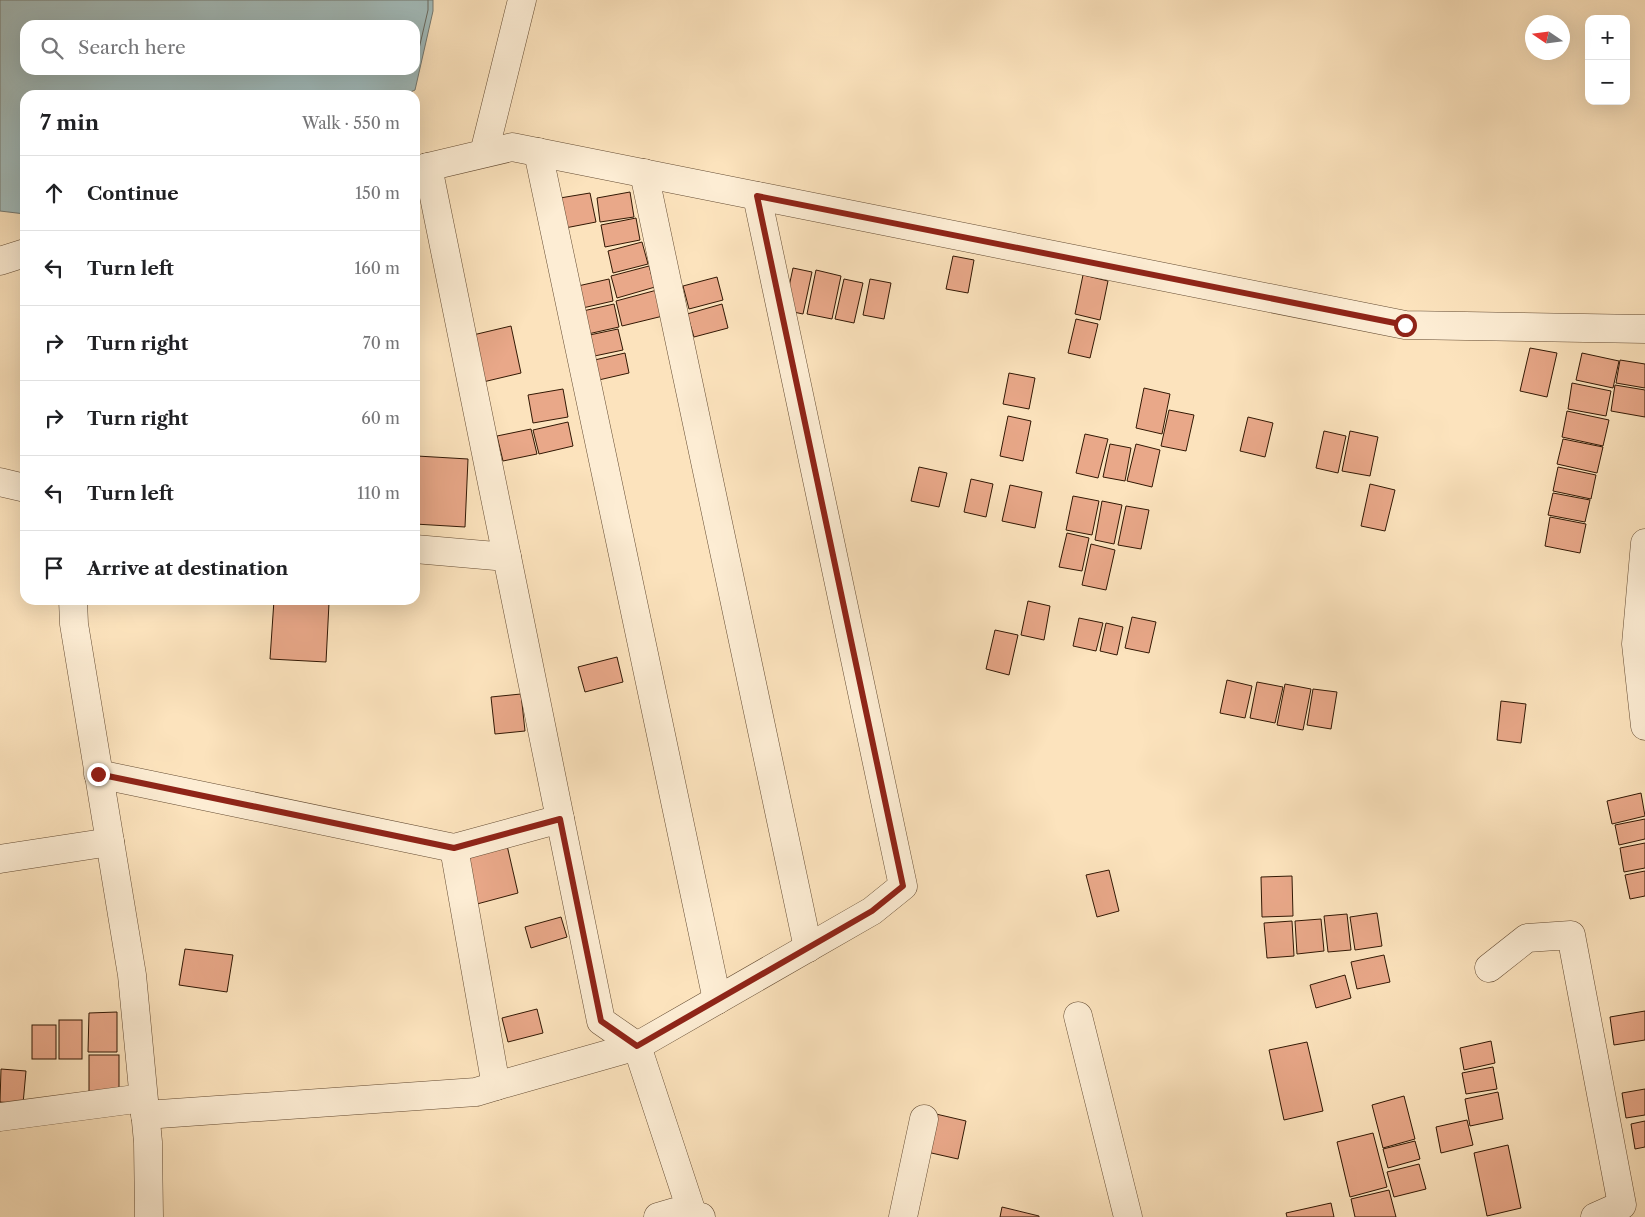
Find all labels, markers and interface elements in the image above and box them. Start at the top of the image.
north arrow [1525,15,1570,60]
map controls [1585,15,1630,105]
button: + [1585,15,1630,60]
search box [20,20,420,75]
icon: search [38,34,66,62]
text: Search here [78,36,186,59]
button: − [1585,60,1630,105]
text: 7 min [40,110,99,135]
text: Walk · 550 m [302,113,400,133]
icon: ahead [40,179,68,207]
text: Continue [87,182,179,205]
text: 150 m [355,183,400,203]
icon: left [40,254,68,282]
text: Turn left [87,257,174,280]
text: 160 m [355,258,400,278]
route start [1394,314,1417,337]
icon: right [40,329,68,357]
text: Turn right [87,332,188,355]
text: 70 m [363,333,400,353]
icon: right [40,404,68,432]
text: Turn right [87,407,188,430]
text: 60 m [361,408,400,428]
icon: left [40,479,68,507]
text: Turn left [87,482,174,505]
text: 110 m [357,483,400,503]
icon: arrive [40,554,68,582]
text: Arrive at destination [87,557,288,580]
route end [87,763,110,786]

